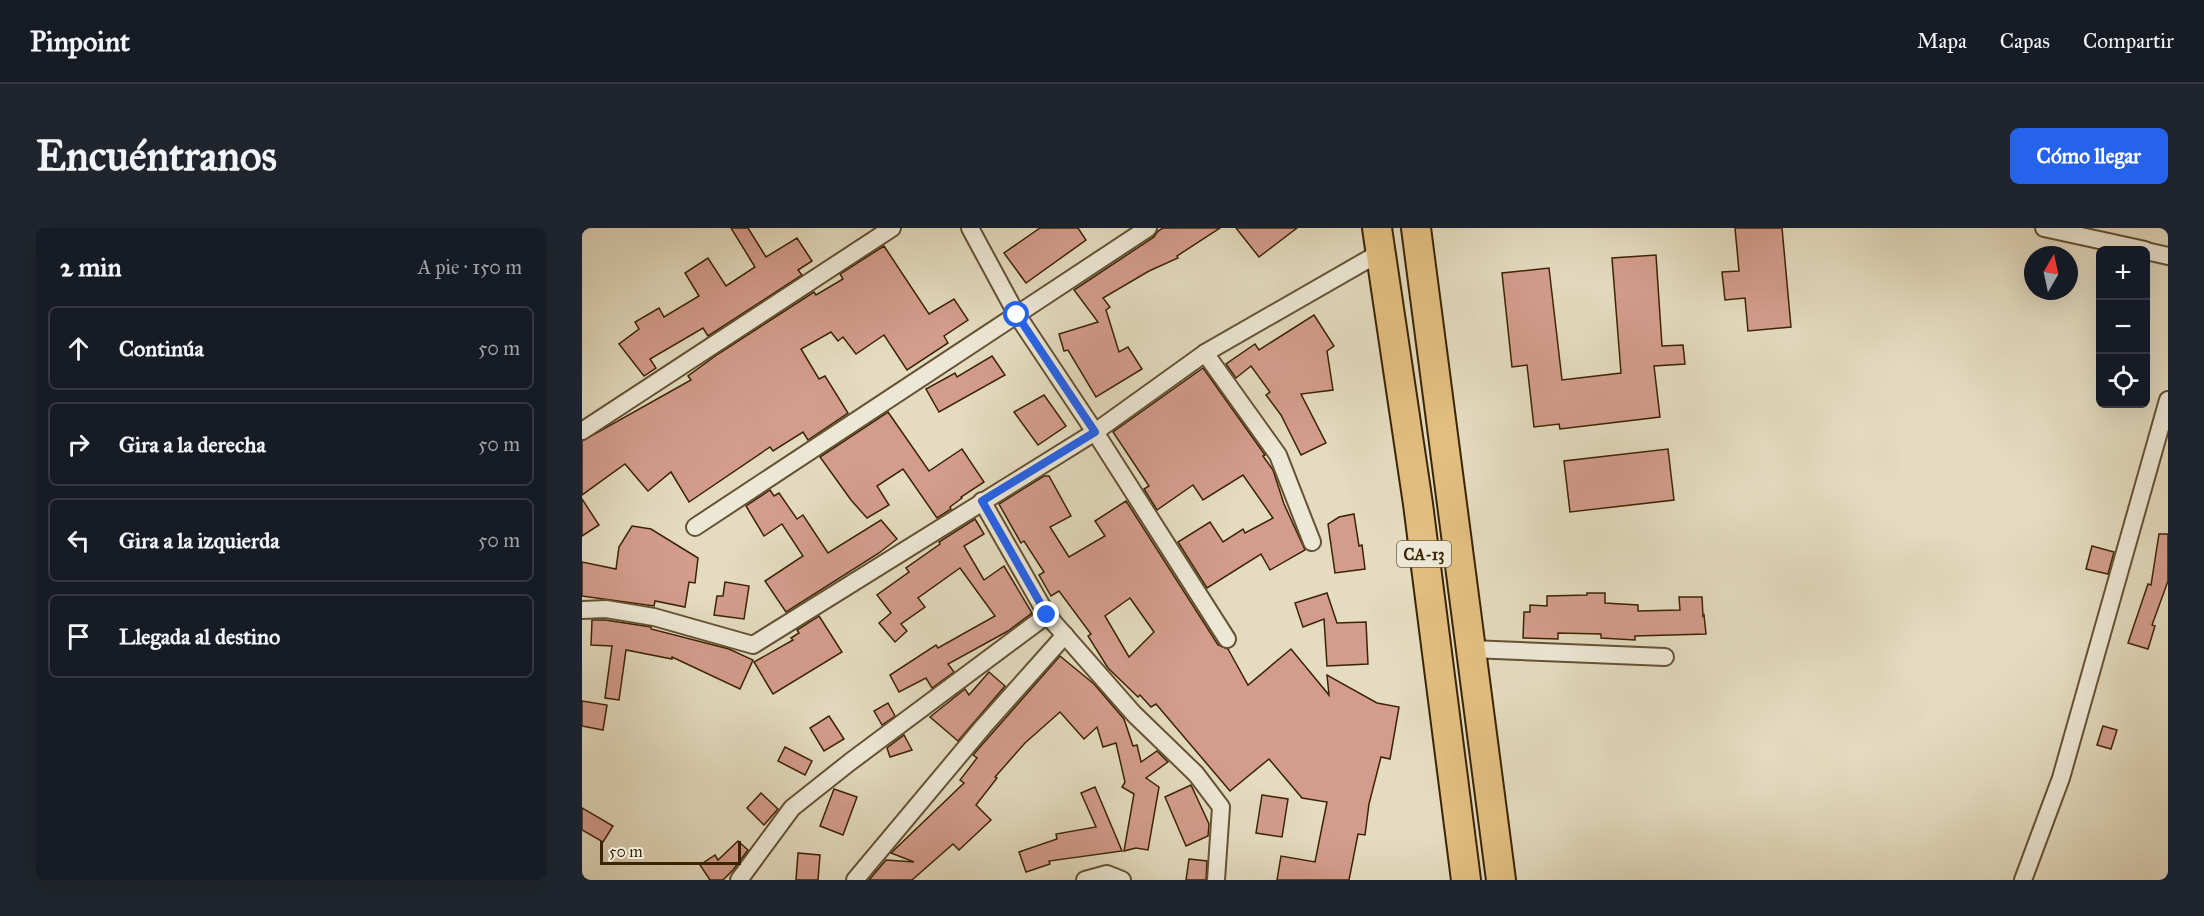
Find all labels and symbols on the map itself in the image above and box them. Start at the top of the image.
north arrow [2024,246,2078,300]
route start [1003,301,1029,327]
road number: CA-13 [1397,541,1451,567]
route end [1033,601,1059,627]
scale bar [600,838,741,866]

